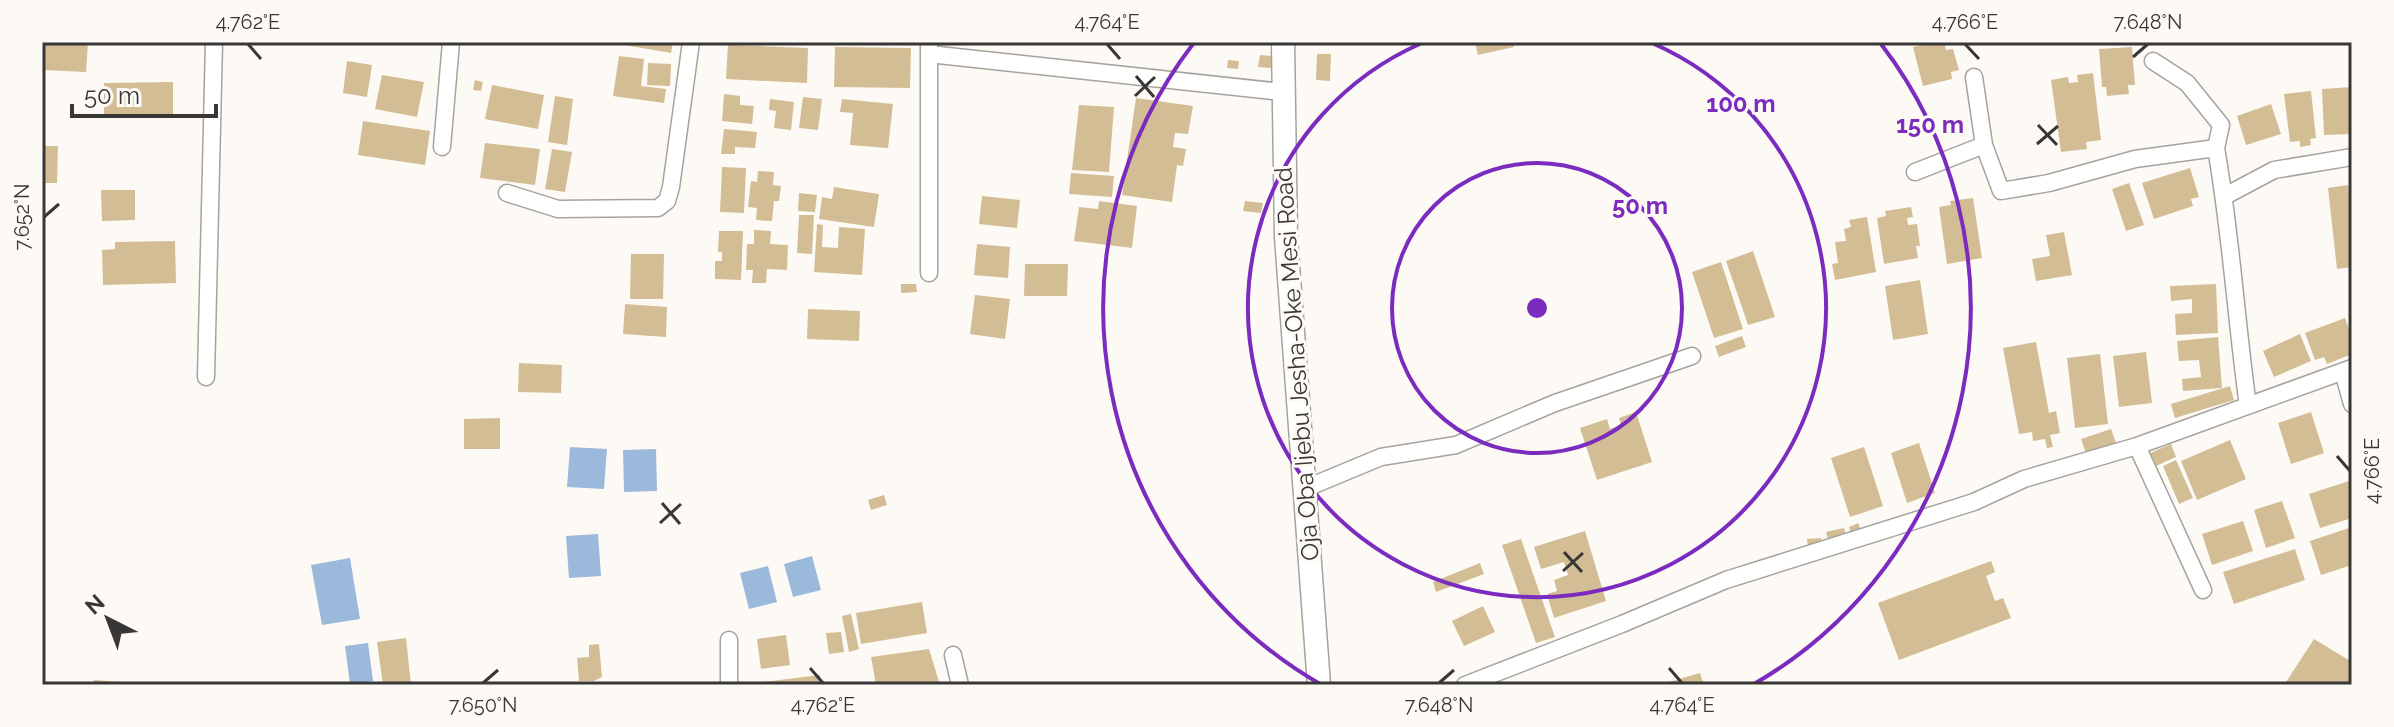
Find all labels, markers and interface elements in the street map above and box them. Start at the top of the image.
text: 4.762°E [216,10,280,34]
text: 4.764°E [1074,10,1140,34]
text: 4.766°E [1932,10,1998,34]
text: 7.648°N [2114,10,2182,34]
scale bar [72,68,216,118]
text: 50 m [84,81,140,110]
text: 100 m [1706,89,1776,118]
text: 150 m [1896,110,1964,139]
street label: Oja Oba Ijebu Jesha-Oke Mesi Road [1268,166,1325,562]
text: 7.652°N [10,183,34,251]
text: 50 m [1612,191,1668,220]
centre of rings [1523,294,1551,322]
text: 4.766°E [2360,438,2384,504]
north arrow [68,579,148,659]
text: N [80,589,110,619]
text: 7.650°N [449,693,517,717]
text: 4.762°E [791,693,855,717]
text: 7.648°N [1405,693,1473,717]
text: 4.764°E [1649,693,1715,717]

